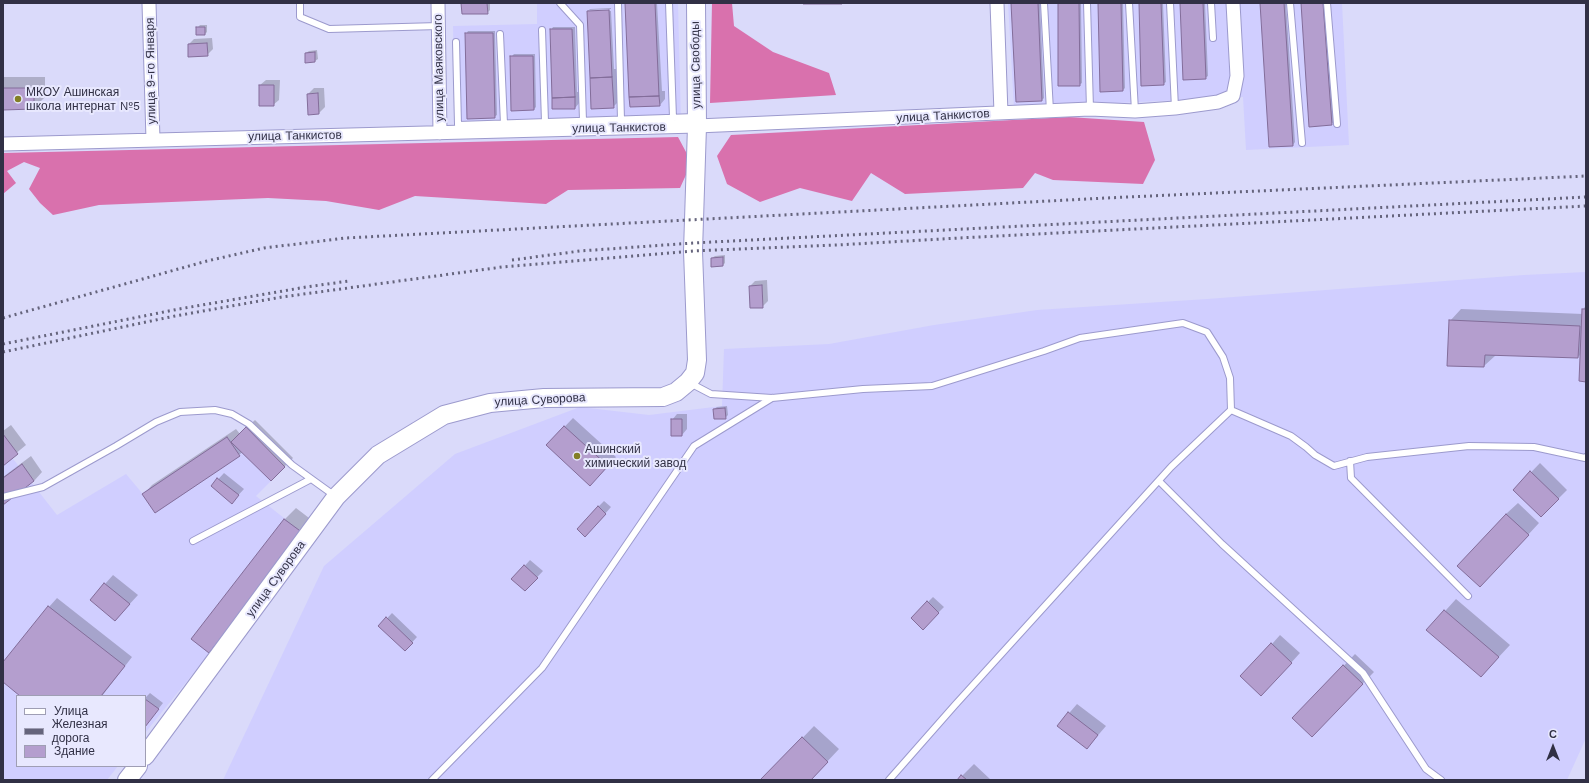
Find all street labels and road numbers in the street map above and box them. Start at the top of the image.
street label: улица Маяковского [431,14,447,122]
street label: улица 9-го Января [143,18,159,124]
street label: улица Свободы [688,21,704,109]
street label: улица Танкистов [896,106,990,126]
street label: улица Танкистов [572,120,666,136]
street label: улица Танкистов [248,128,342,144]
street label: улица Суворова [494,390,586,410]
street label: улица Суворова [243,538,309,620]

